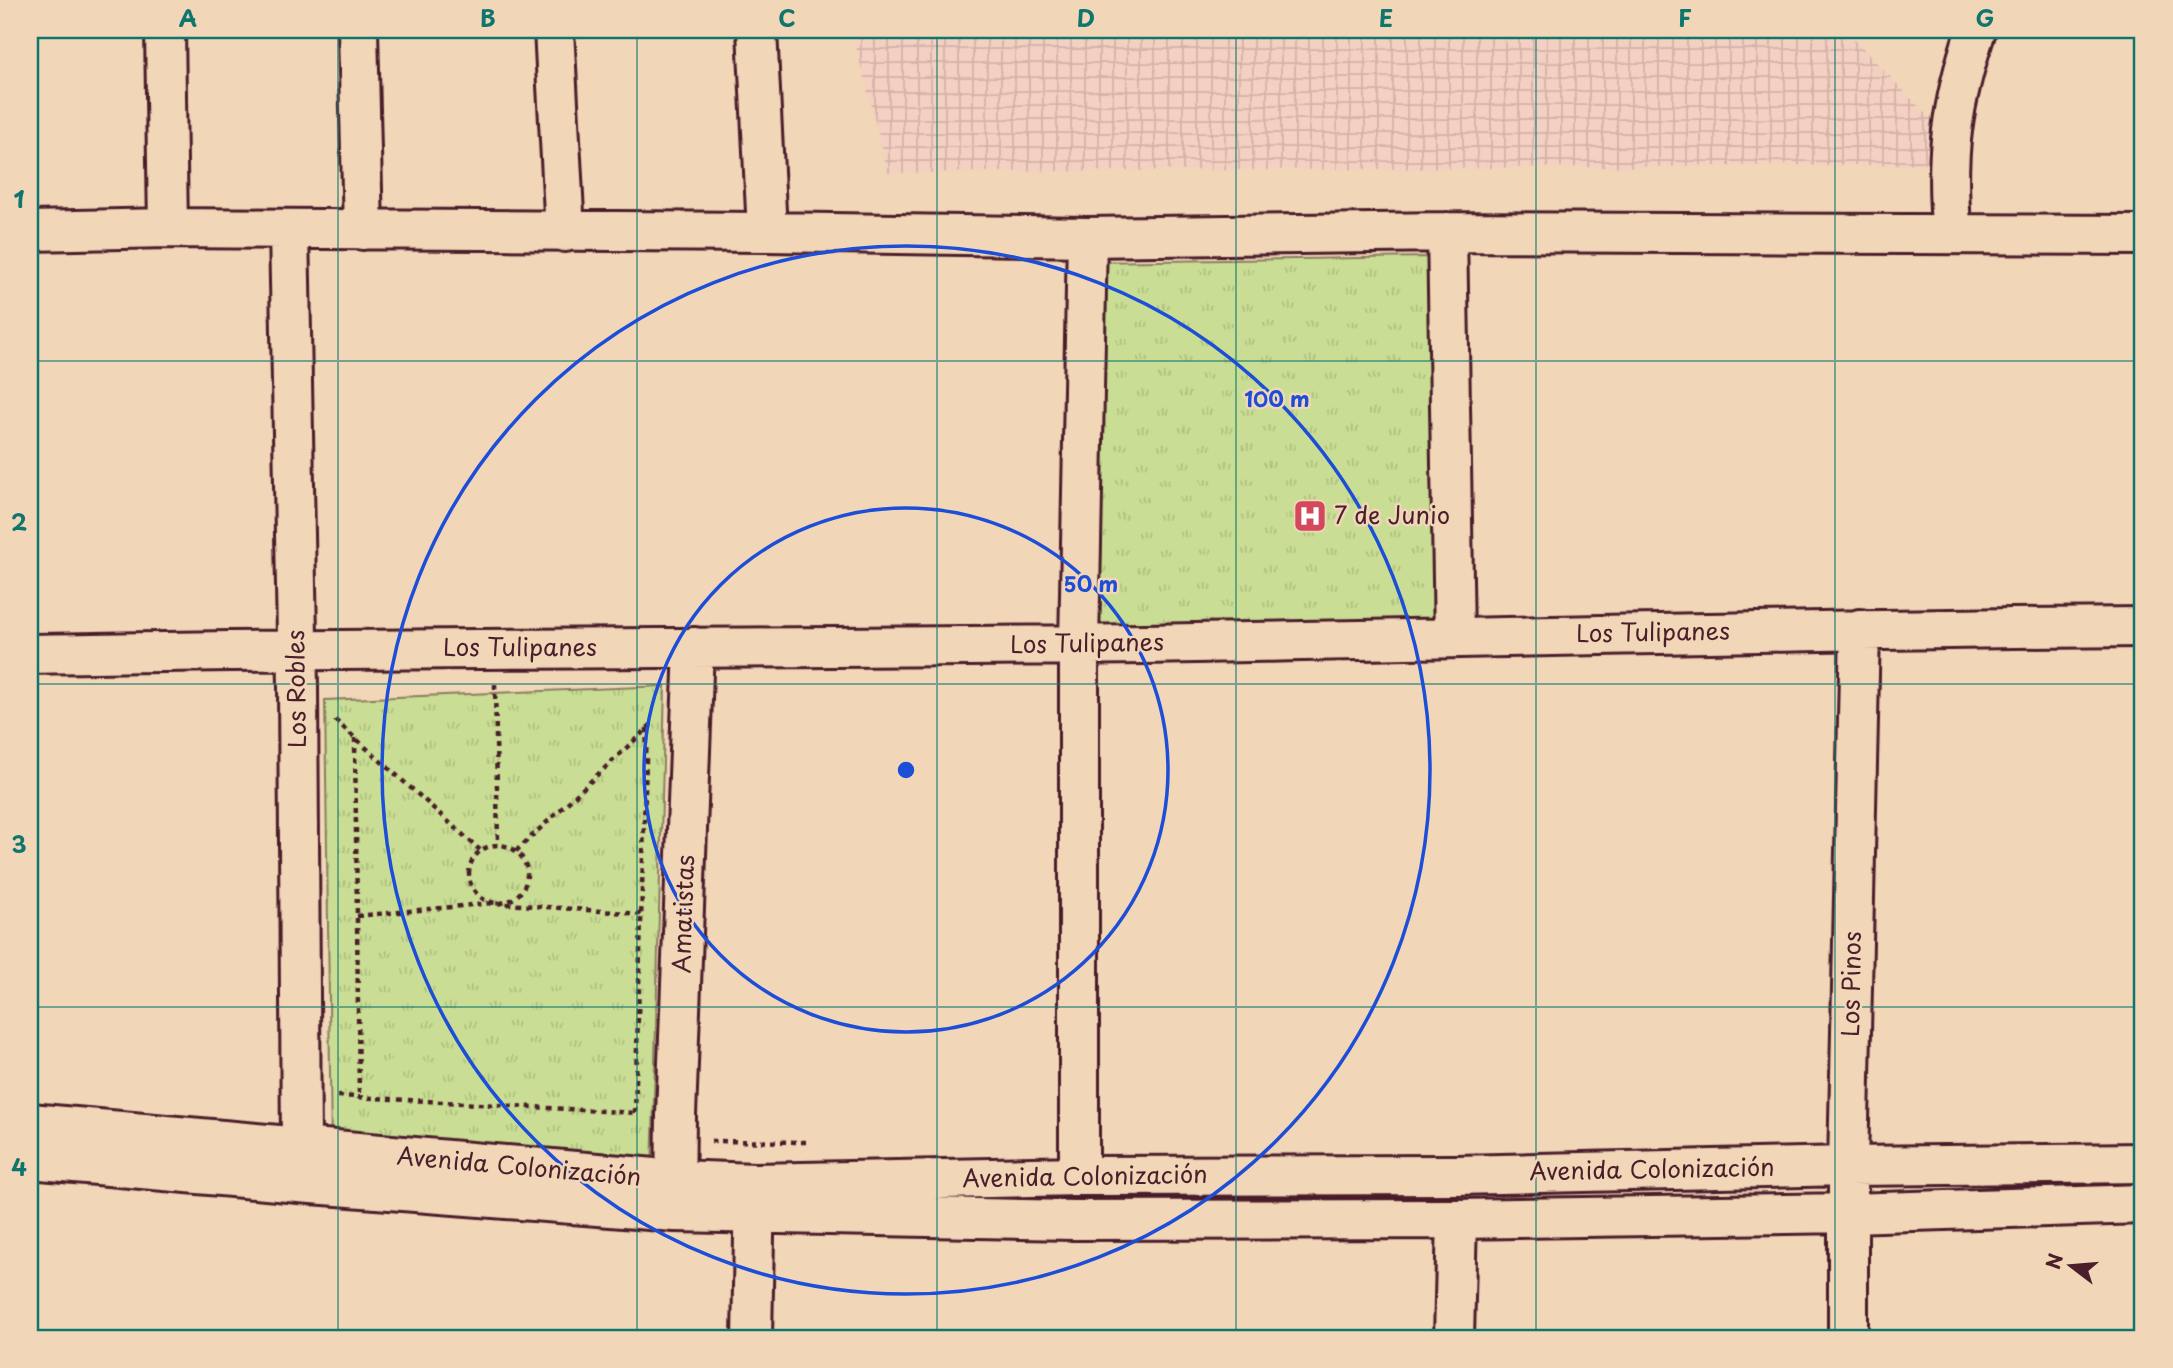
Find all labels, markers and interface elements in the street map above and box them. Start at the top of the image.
text: A [179,0,197,35]
text: B [480,0,496,35]
text: C [778,0,796,35]
text: D [1077,0,1095,35]
text: E [1379,0,1393,35]
text: F [1678,0,1692,35]
text: G [1976,0,1994,35]
text: 1 [14,181,25,216]
text: 100 m [1244,382,1310,414]
place label: 7 de Junio [1334,496,1450,532]
hospital icon: 7 de Junio [1291,497,1329,535]
text: 2 [11,504,27,539]
text: 50 m [1064,567,1118,599]
street label: Los Tulipanes [1576,612,1730,650]
street label: Los Tulipanes [1010,623,1164,661]
street label: Los Tulipanes [443,628,597,664]
street label: Los Robles [276,629,314,749]
centre of rings [894,758,918,782]
text: 3 [11,826,27,861]
street label: Amatistas [662,854,702,974]
street label: Los Pinos [1831,931,1869,1037]
street label: Avenida Colonización [395,1136,643,1194]
street label: Avenida Colonización [1529,1148,1775,1188]
text: 4 [11,1149,27,1184]
street label: Avenida Colonización [962,1155,1208,1195]
north arrow [2036,1232,2106,1302]
text: N [2038,1250,2069,1272]

